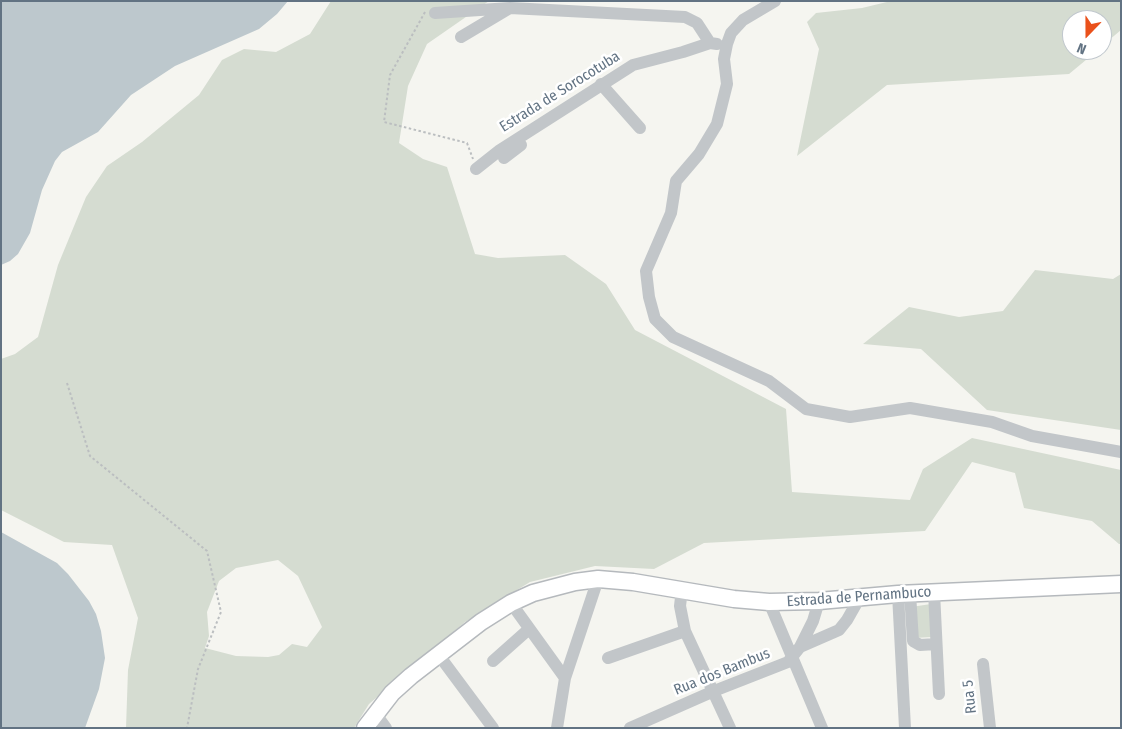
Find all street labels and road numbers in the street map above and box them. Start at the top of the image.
street label: Estrada de Sorocotuba [497,48,623,136]
street label: Estrada de Pernambuco [786,583,932,611]
street label: Rua dos Bambus [671,645,773,699]
street label: Rua 5 [959,679,981,715]

